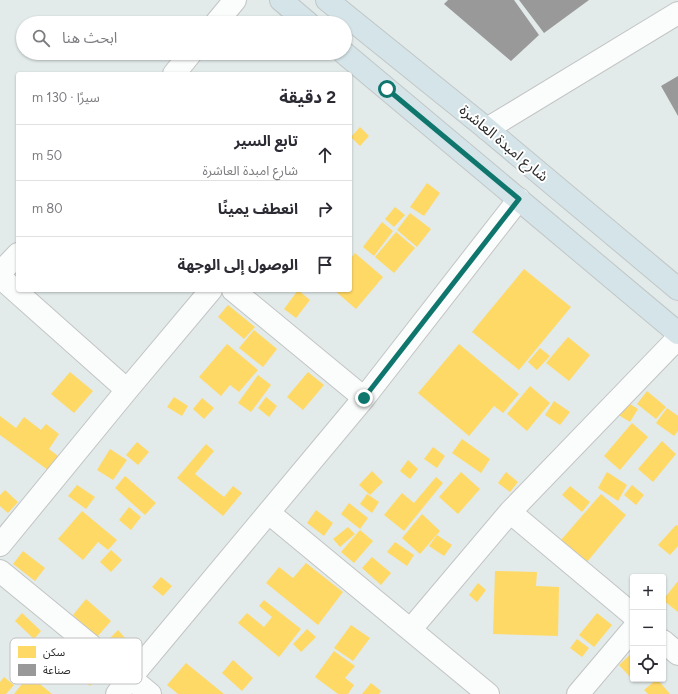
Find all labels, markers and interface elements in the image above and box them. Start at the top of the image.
search box [16,16,352,60]
icon: search [30,27,52,49]
text: ابحث هنا [62,29,117,47]
route start [378,80,396,98]
text: 2 دقيقة [279,87,336,107]
text: سيرًا · 130 m [32,90,100,105]
street label: شارع امبدة العاشرة [454,101,552,188]
text: تابع السير [234,132,298,150]
icon: ahead [314,144,336,166]
text: 50 m [32,148,62,163]
text: شارع امبدة العاشرة [203,163,298,178]
icon: right [314,198,336,220]
text: انعطف يمينًا [218,200,298,218]
text: 80 m [32,201,63,216]
icon: arrive [314,254,336,276]
text: الوصول إلى الوجهة [178,256,298,274]
route end [355,389,373,407]
map controls [630,574,666,682]
button: + [630,574,666,610]
button: − [630,610,666,646]
legend [10,638,142,684]
text: سكن [43,646,66,659]
button: locate [630,646,666,682]
text: صناعة [43,664,71,677]

